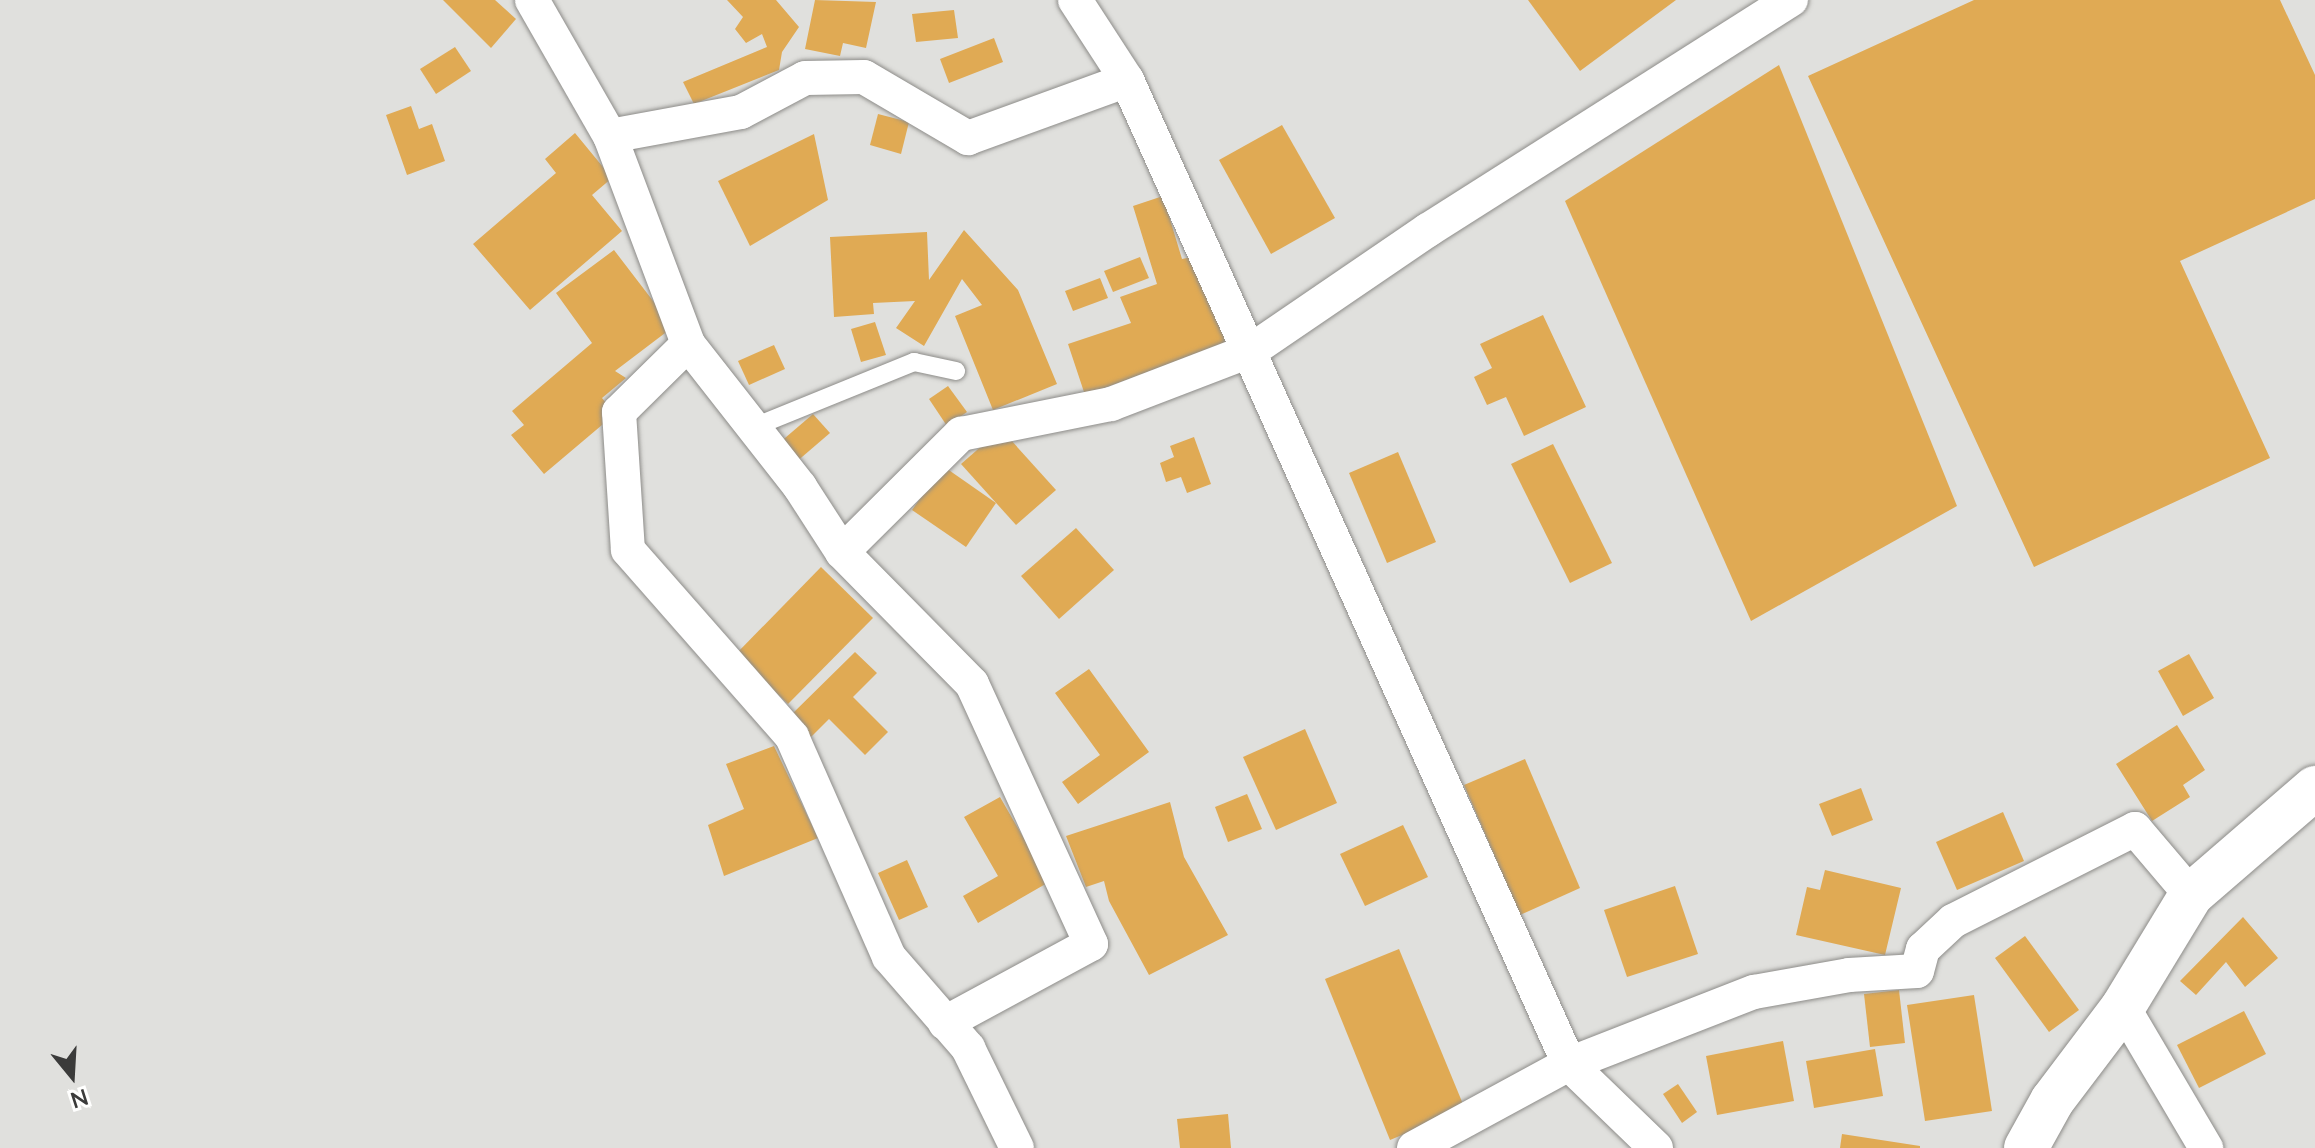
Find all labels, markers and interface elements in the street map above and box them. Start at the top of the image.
north arrow [32,1036,112,1116]
text: N [67,1084,92,1115]

